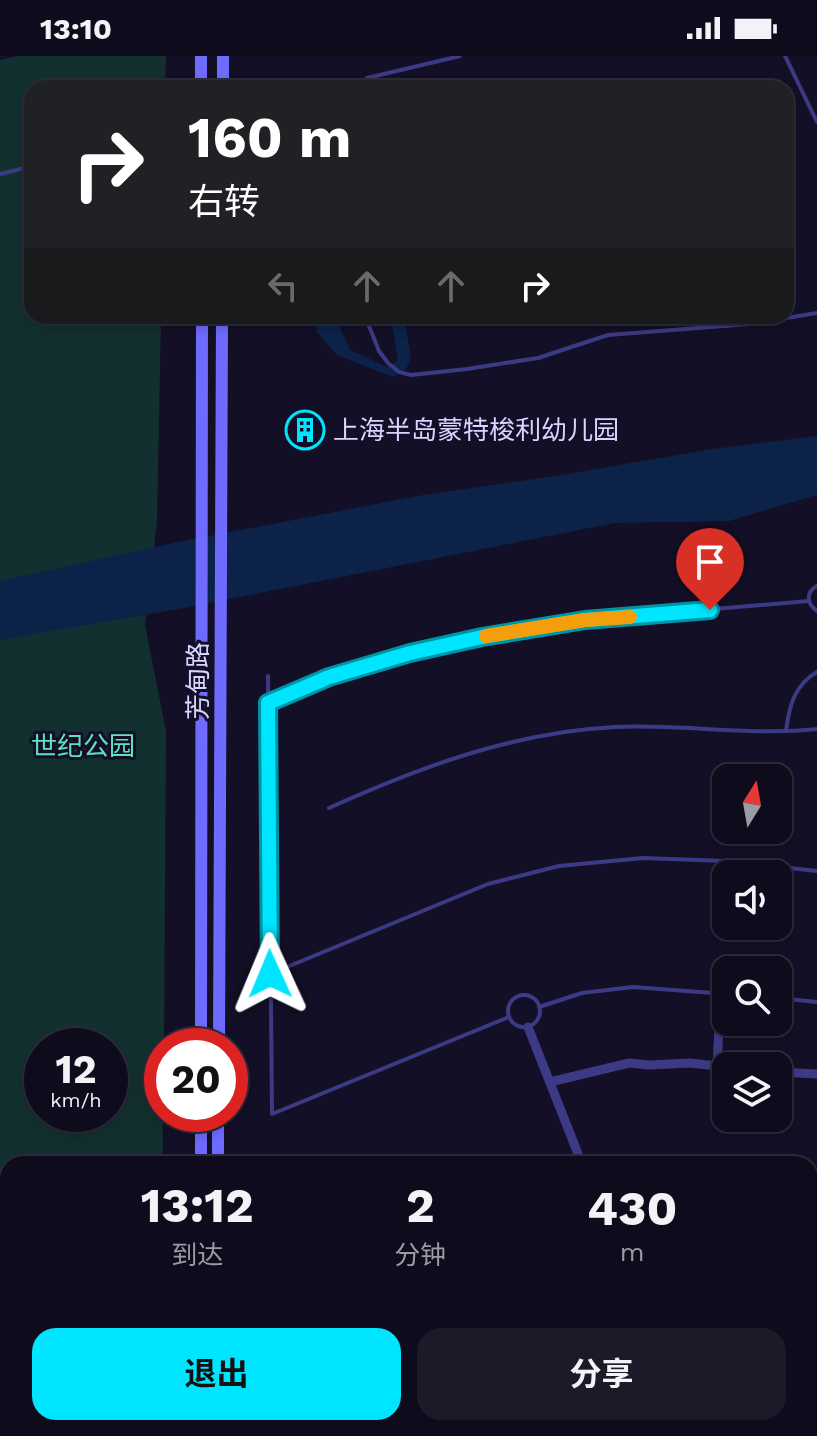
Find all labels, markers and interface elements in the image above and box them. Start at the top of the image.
text: 13:10 [40,11,112,46]
text: 160 m [188,105,351,171]
icon: right [56,112,160,216]
text: 右转 [188,181,260,223]
icon: left [261,264,305,308]
icon: ahead [345,264,389,308]
icon: ahead [429,264,473,308]
icon: right [513,264,557,308]
building icon: 上海半岛蒙特梭利幼儿园 [284,409,326,451]
place label: 上海半岛蒙特梭利幼儿园 [333,415,619,445]
pin [676,528,744,610]
icon: arrive [688,540,732,584]
street label: 芳甸路 [183,642,213,720]
park label: 世纪公园 [31,731,135,761]
north arrow [712,764,792,844]
map controls [712,764,792,1132]
button: sound [712,860,792,940]
position arrow [228,932,312,1016]
button: search [712,956,792,1036]
speed limit sign: 20 [144,1028,248,1132]
text: 12 [55,1046,97,1093]
button: layers [712,1052,792,1132]
text: km/h [50,1088,102,1112]
text: 13:12 [141,1177,254,1234]
text: 2 [406,1177,435,1234]
text: 430 [587,1180,677,1237]
text: m [620,1237,645,1267]
text: 到达 [171,1240,223,1270]
text: 分钟 [394,1240,446,1270]
button: 退出 [32,1328,401,1420]
button: 分享 [417,1328,786,1420]

